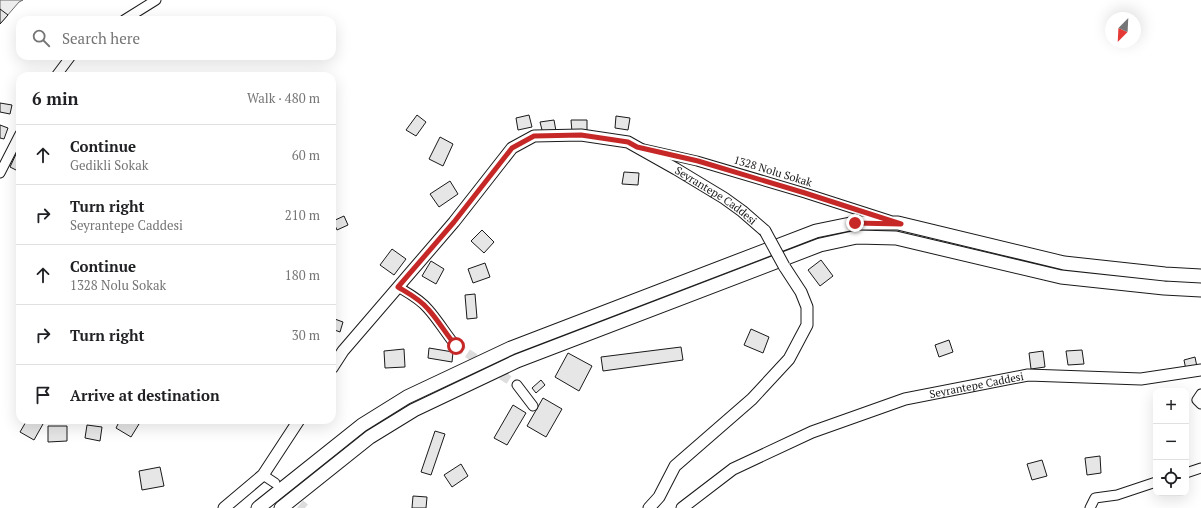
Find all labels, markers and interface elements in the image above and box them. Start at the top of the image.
north arrow [1105,12,1141,48]
search box [16,16,336,60]
icon: search [30,27,52,49]
text: Search here [62,28,140,48]
text: 6 min [32,87,79,110]
text: Walk · 480 m [247,89,320,107]
text: Continue [70,136,136,156]
icon: ahead [32,144,54,166]
text: 60 m [292,146,320,164]
street label: 1328 Nolu Sokak [732,152,814,190]
text: Gedikli Sokak [70,156,148,174]
street label: Seyrantepe Caddesi [672,163,760,228]
text: Turn right [70,196,145,216]
icon: right [32,204,54,226]
text: 210 m [285,206,320,224]
route end [846,214,864,232]
text: Seyrantepe Caddesi [70,216,183,234]
text: Continue [70,256,136,276]
icon: ahead [32,264,54,286]
text: 180 m [285,266,320,284]
text: 1328 Nolu Sokak [70,276,166,294]
icon: right [32,324,54,346]
text: Turn right [70,325,145,345]
text: 30 m [292,326,320,344]
route start [447,337,465,355]
street label: Seyrantepe Caddesi [928,369,1025,401]
icon: arrive [32,384,54,406]
text: Arrive at destination [70,385,220,405]
map controls [1153,388,1189,496]
button: + [1153,388,1189,424]
button: − [1153,424,1189,460]
button: locate [1153,460,1189,496]

